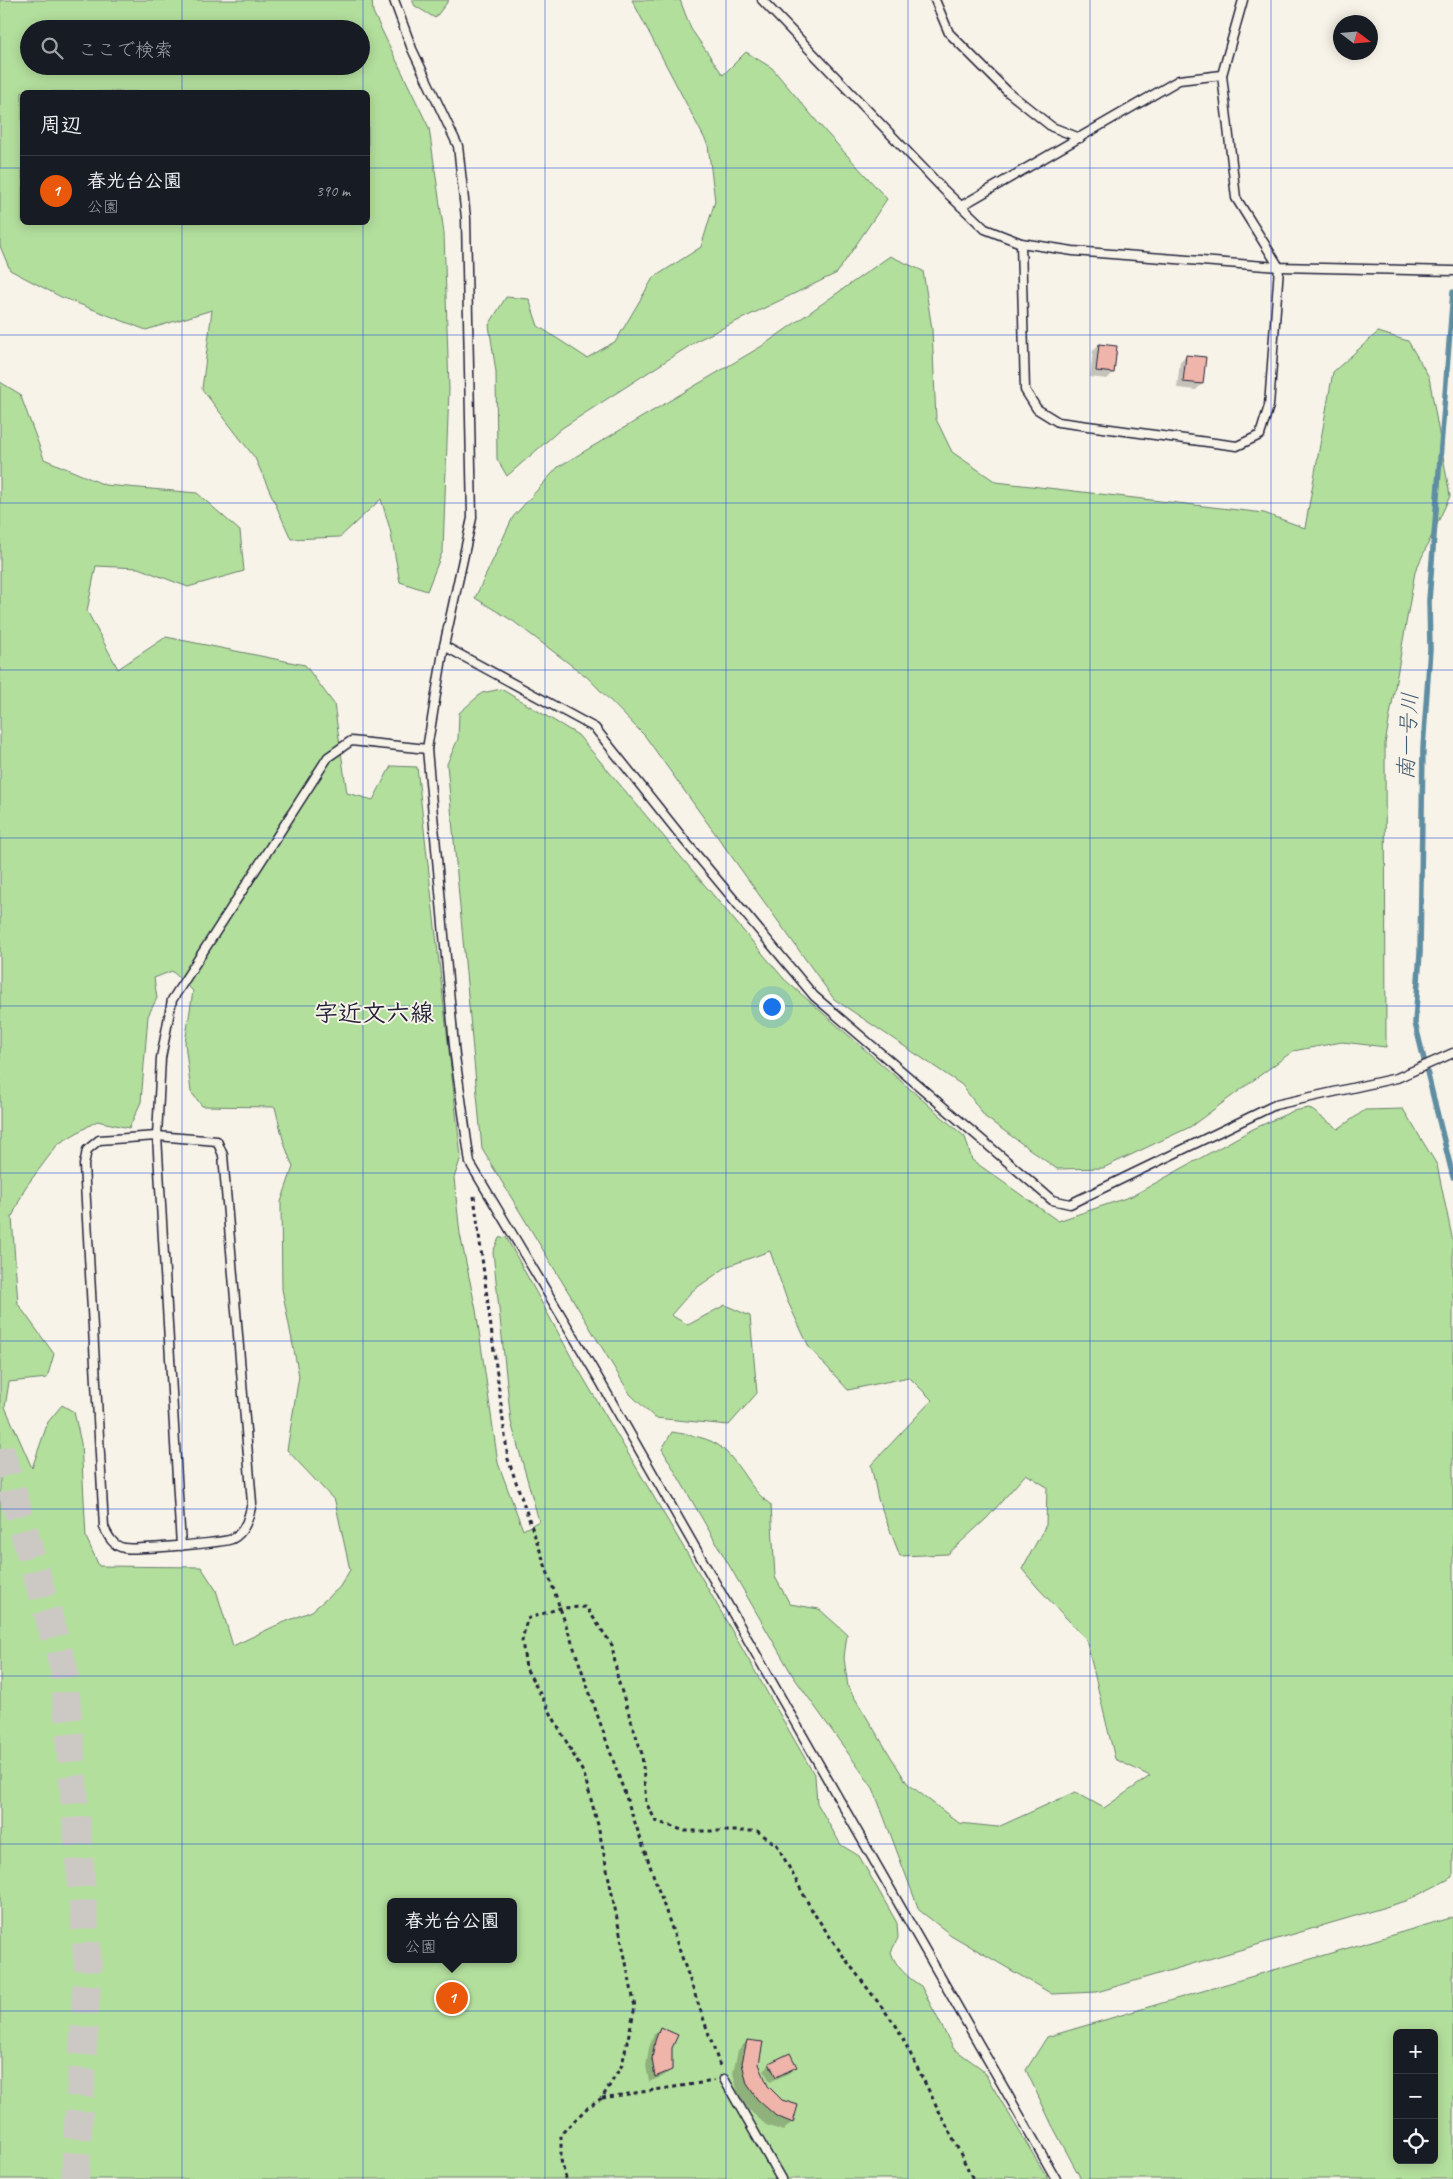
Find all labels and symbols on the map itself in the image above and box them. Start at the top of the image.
north arrow [1333,15,1378,60]
water label: 南一号川 [1392,691,1424,781]
your location [759,994,785,1020]
district label: 字近文六線 [314,998,434,1028]
pin: 1 [436,1979,468,2017]

